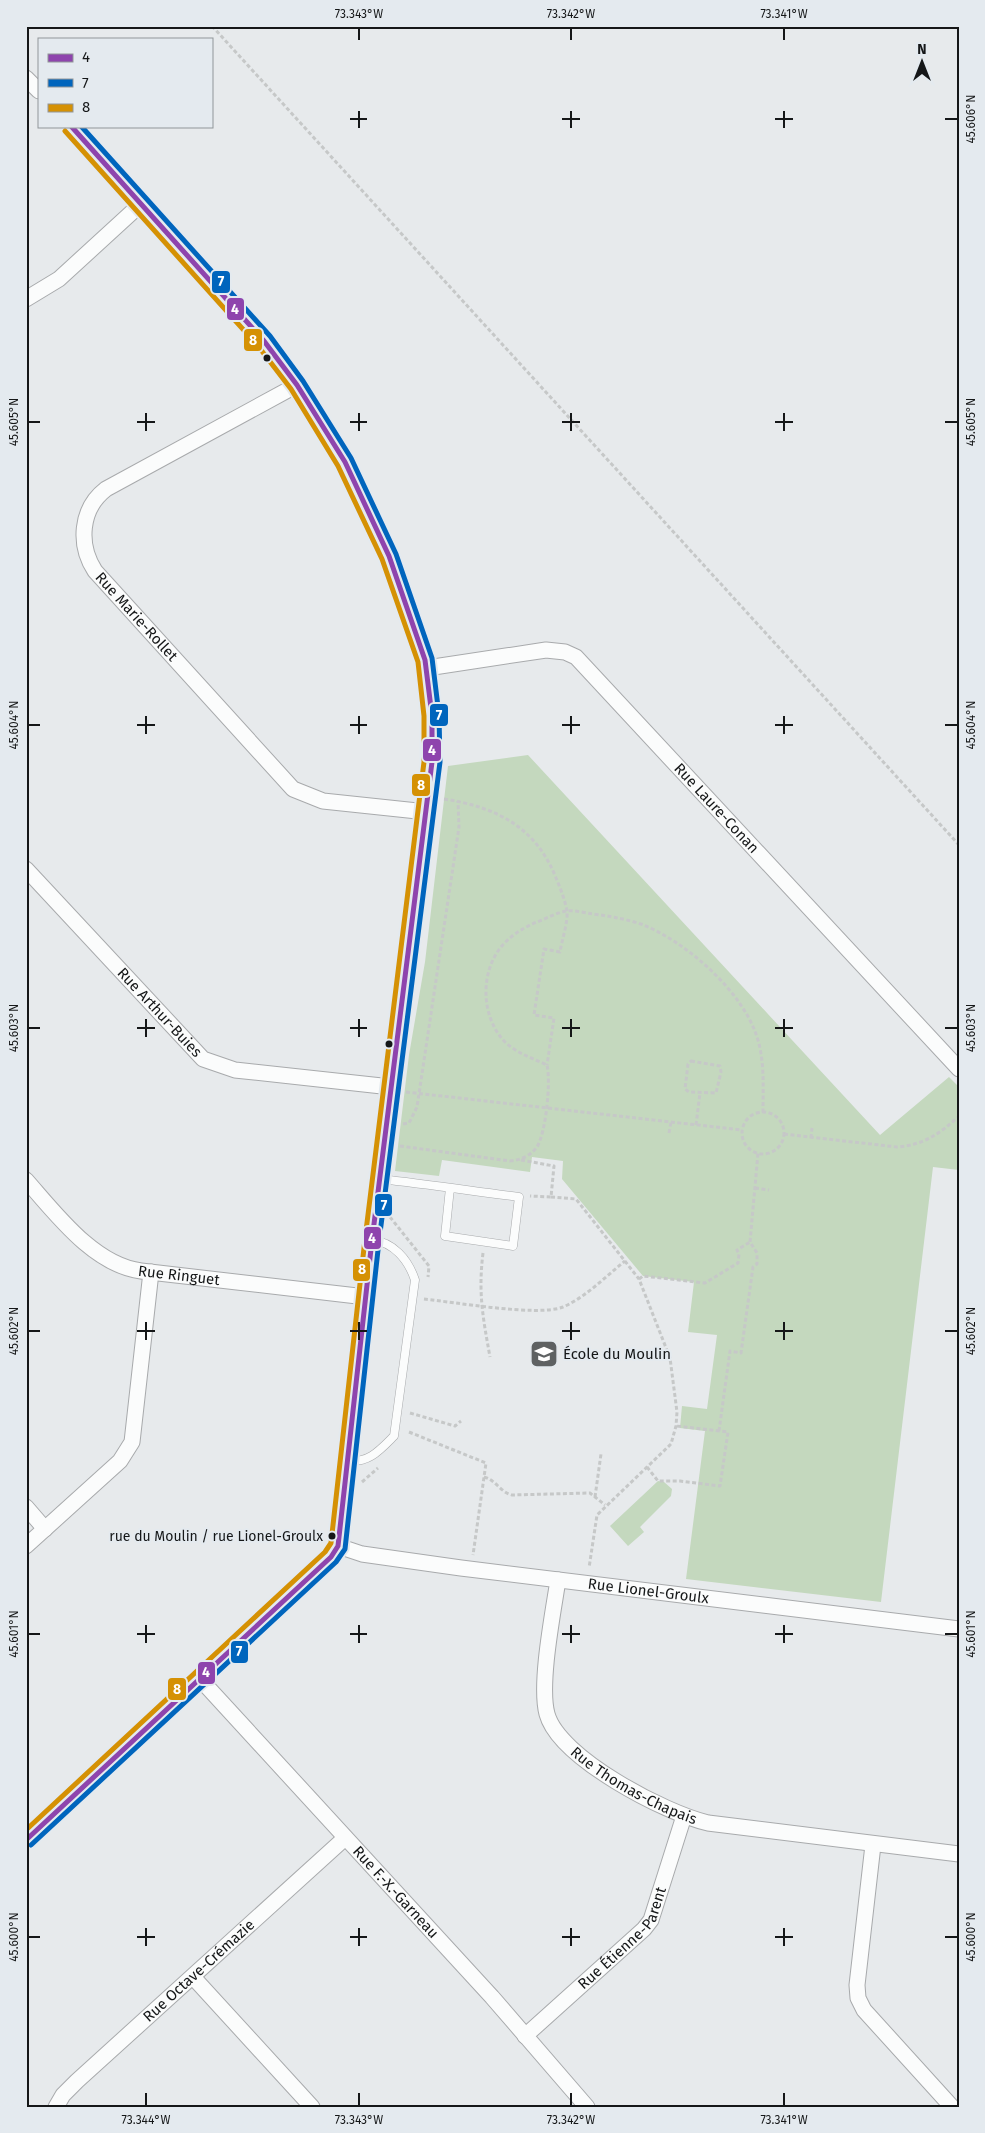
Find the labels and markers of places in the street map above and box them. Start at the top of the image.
unlabelled marker [262,353,272,363]
unlabelled marker [384,1039,394,1049]
school or university icon: École du Moulin [529,1339,559,1369]
place label: École du Moulin [563,1345,671,1363]
place label: rue du Moulin / rue Lionel-Groulx [109,1528,323,1545]
marker: rue du Moulin / rue Lionel-Groulx [327,1531,337,1541]

